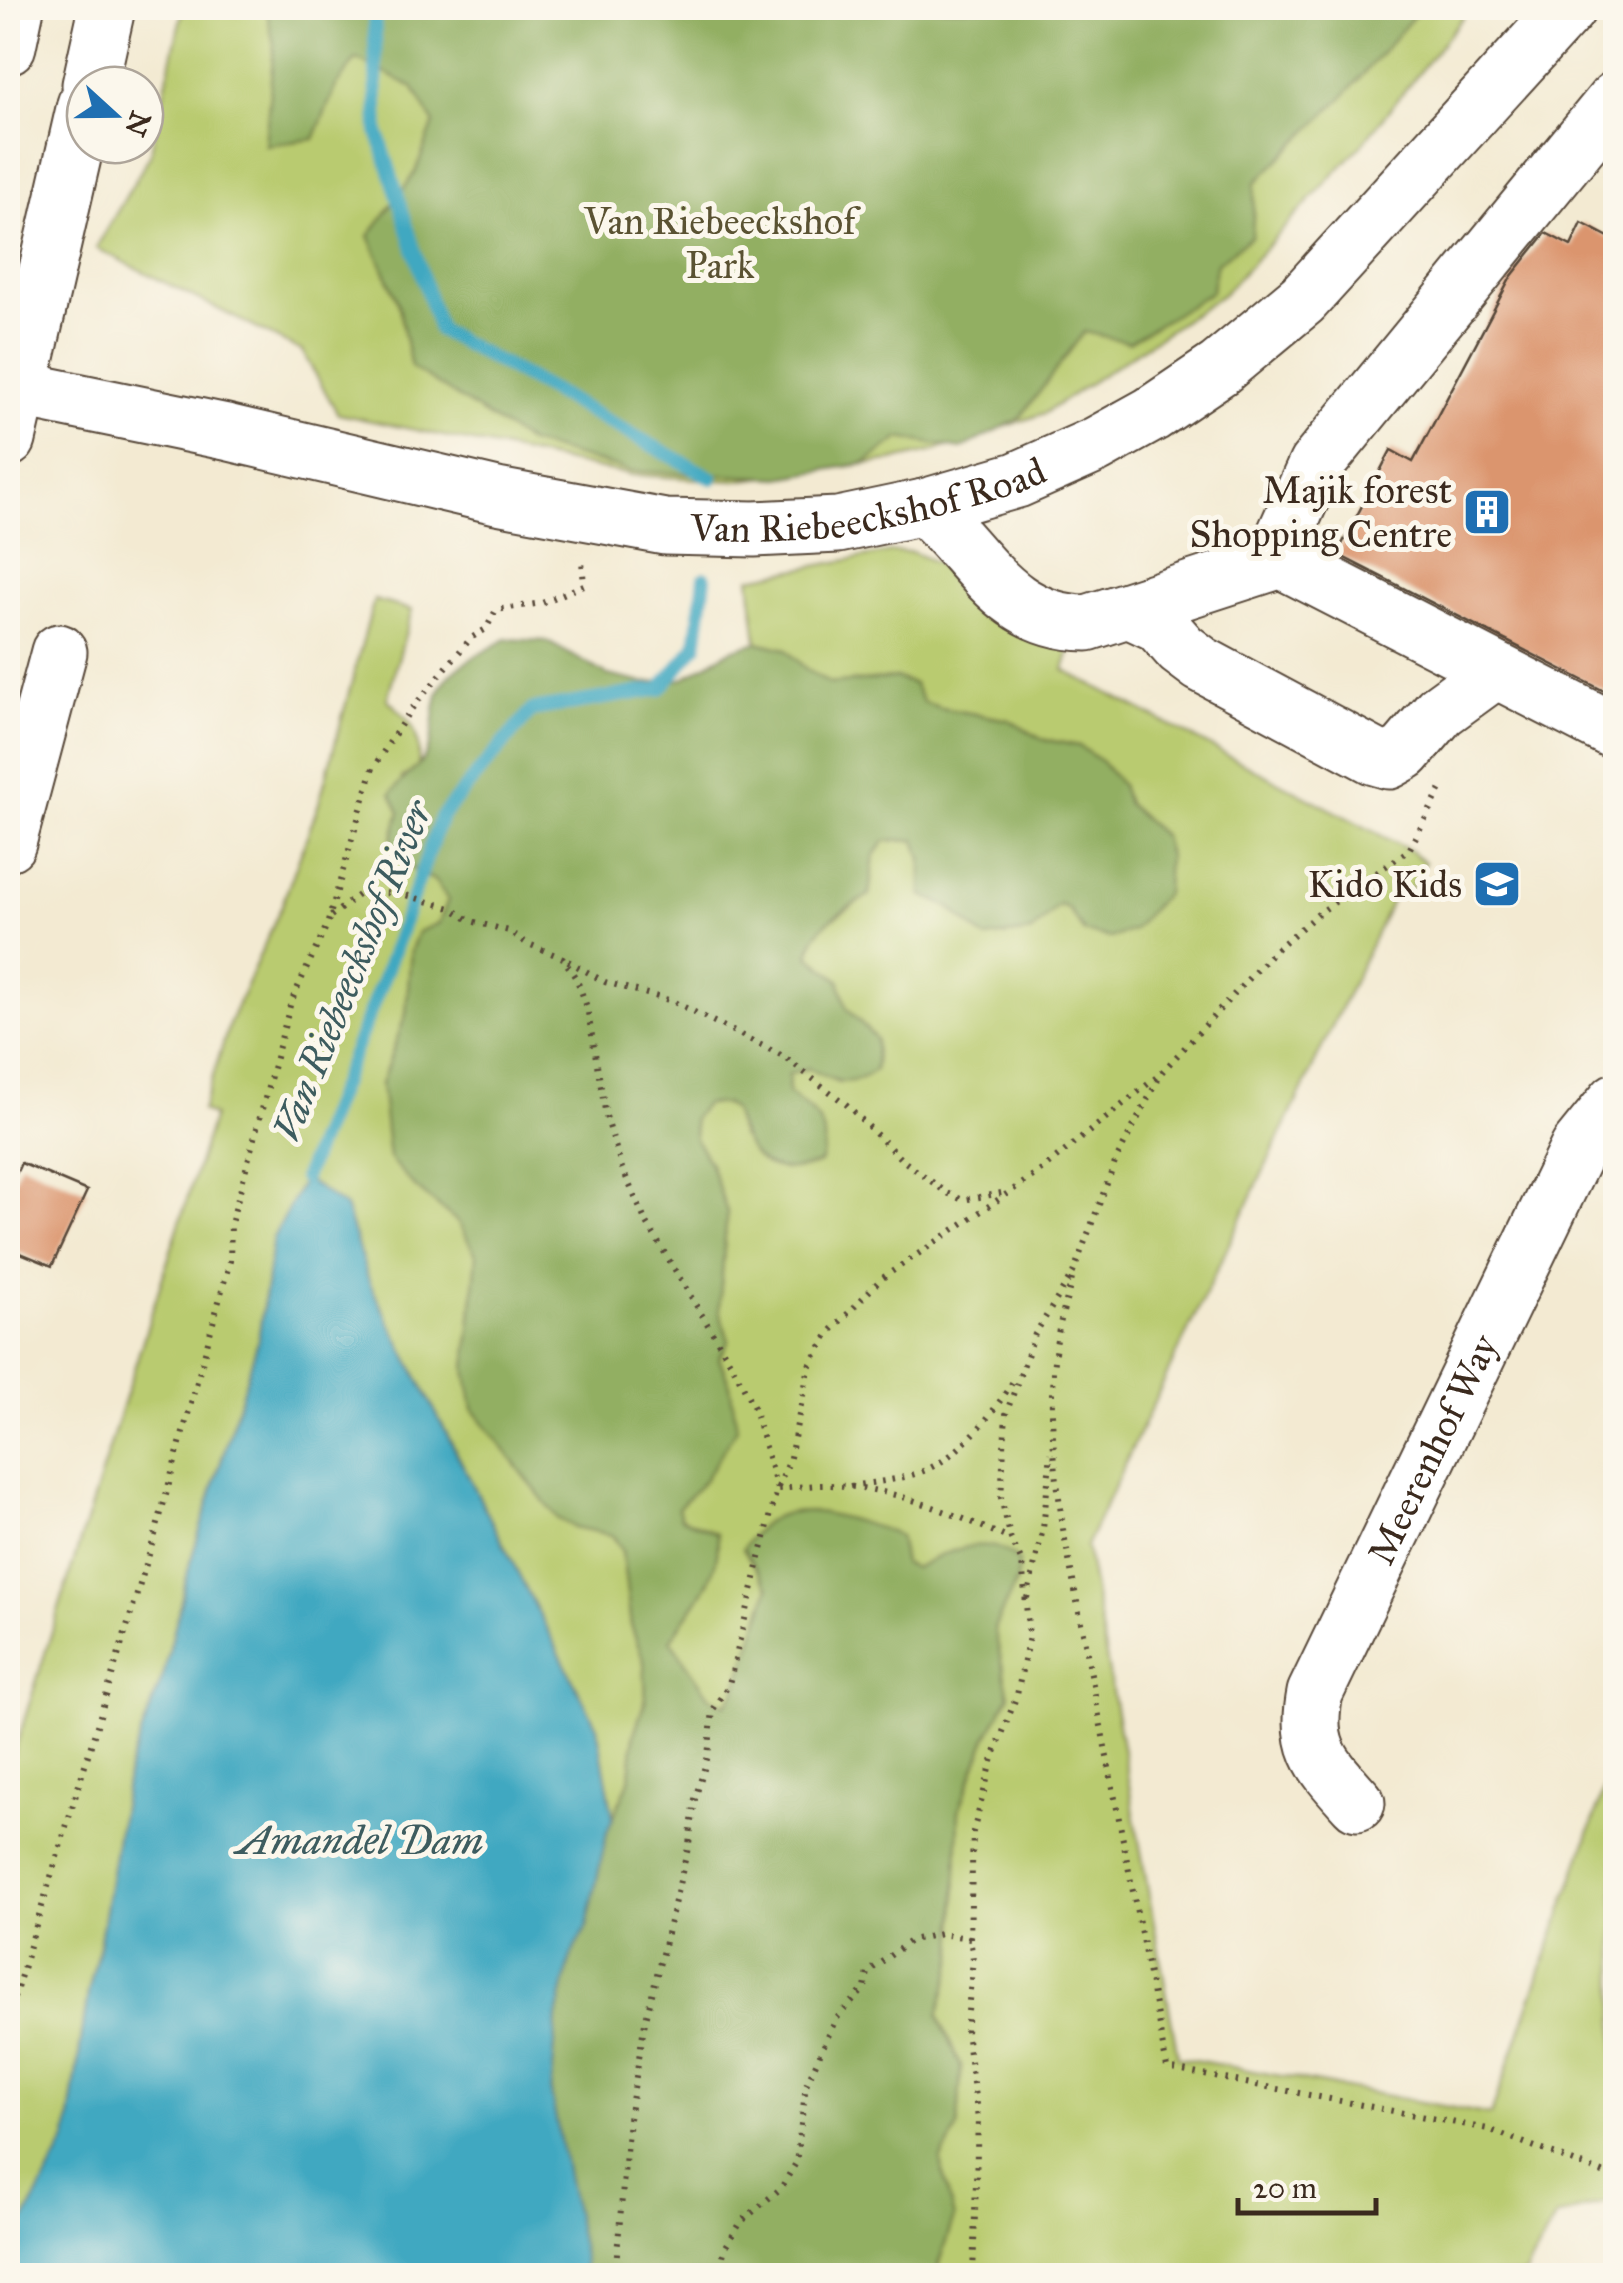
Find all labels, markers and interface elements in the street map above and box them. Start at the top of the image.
north arrow [65,65,165,165]
text: N [117,106,158,141]
park label: Van Riebeeckshof Park [583,198,861,288]
street label: Van Riebeeckshof Road [689,447,1053,552]
place label: Majik forest Shopping Centre [1189,467,1452,557]
building icon: Majik forest Shopping Centre [1461,486,1513,538]
water label: Van Riebeeckshof River [261,792,444,1148]
school or university icon: Kido Kids [1471,858,1523,910]
place label: Kido Kids [1308,861,1462,907]
street label: Meerenhof Way [1358,1326,1508,1572]
water label: Amandel Dam [233,1816,483,1865]
scale bar [1238,2153,1376,2215]
text: 20 m [1253,2170,1317,2206]

